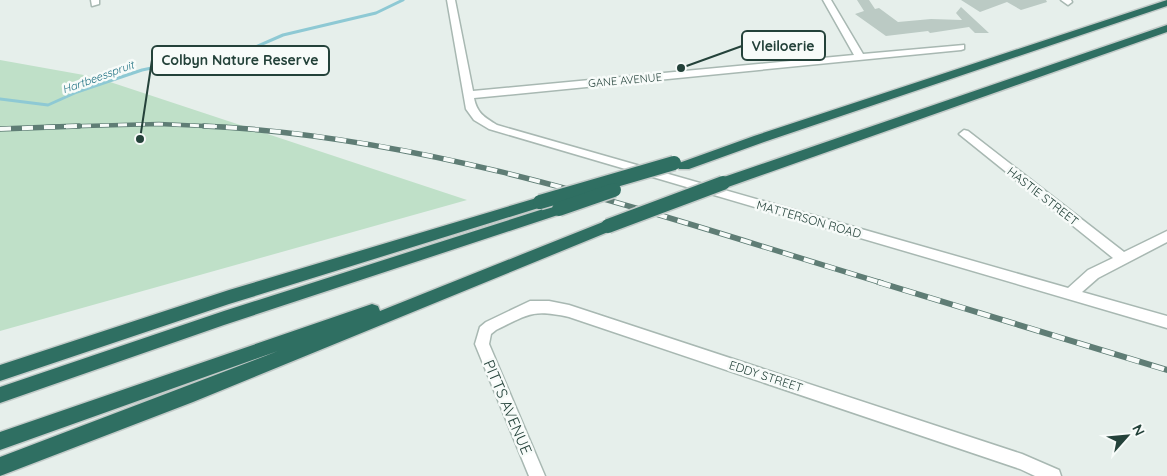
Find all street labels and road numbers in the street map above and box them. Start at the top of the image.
street label: GANE AVENUE [588,70,662,90]
street label: HASTIE STREET [1004,163,1082,229]
street label: MATTERSON ROAD [755,197,863,241]
street label: PITTS AVENUE [480,357,536,457]
street label: EDDY STREET [727,357,805,395]

